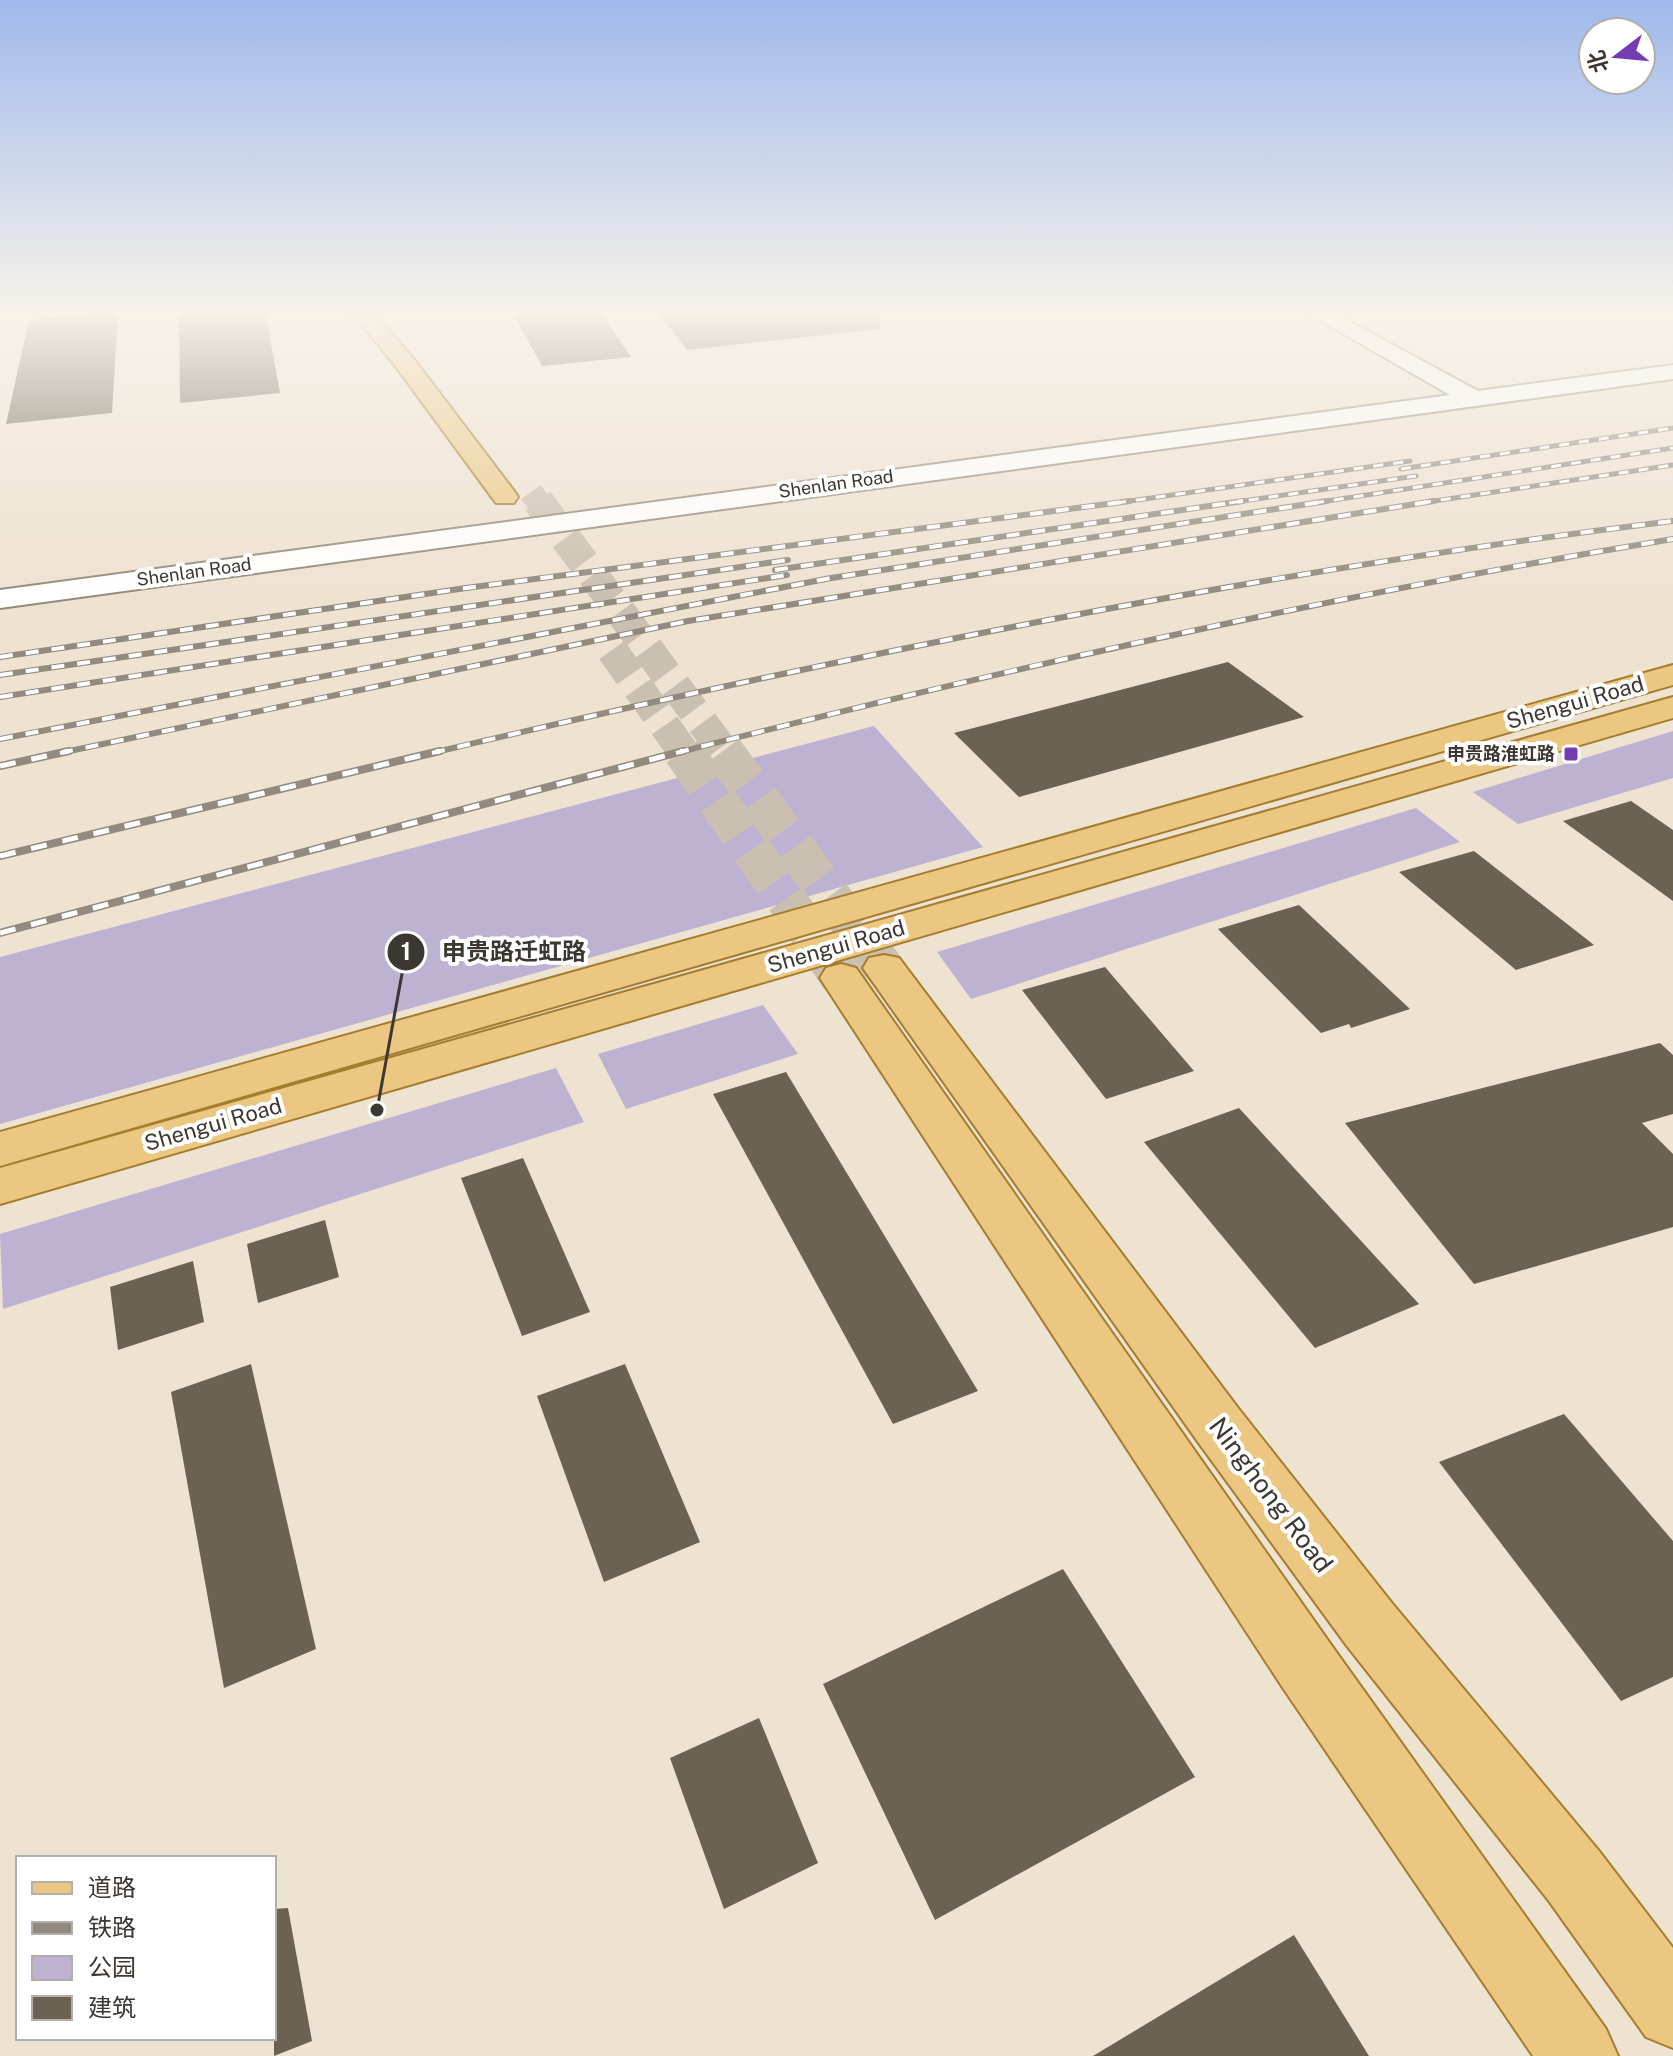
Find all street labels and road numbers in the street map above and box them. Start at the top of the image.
street label: Shenlan Road [777,465,895,502]
street label: Shenlan Road [135,553,253,590]
street label: Shengui Road [1503,670,1647,734]
street label: Shengui Road [764,914,908,978]
street label: Shengui Road [141,1092,285,1156]
street label: Ninghong Road [1203,1411,1340,1578]

